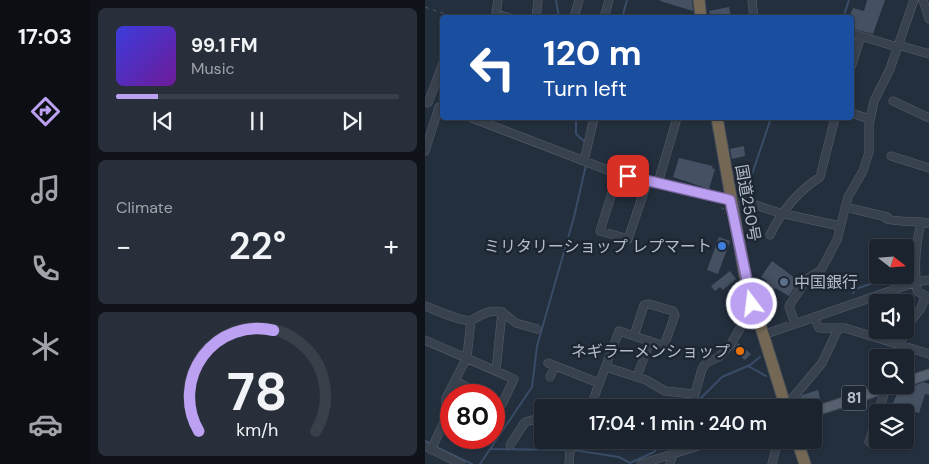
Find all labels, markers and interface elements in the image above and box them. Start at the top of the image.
text: 17:03 [18,22,72,51]
text: 120 m [543,30,642,76]
text: 99.1 FM [191,33,258,58]
icon: left [460,35,525,100]
text: Music [191,58,235,79]
text: Turn left [543,74,627,103]
icon: directions [28,94,63,129]
icon: previous [149,107,177,135]
icon: pause [243,107,271,135]
icon: next [338,107,366,135]
pin [607,155,649,197]
icon: arrive [614,162,642,190]
street label: 国道250号 [731,163,765,243]
icon: music [28,172,63,207]
text: Climate [116,197,173,218]
text: 22° [229,221,286,271]
text: − [116,228,131,265]
text: + [384,228,399,265]
place label: ミリタリーショップ レプマート [484,236,712,257]
north arrow [869,239,914,284]
map controls [869,239,914,449]
marker: ミリタリーショップ レプマート [716,240,728,252]
icon: phone [28,251,63,286]
place label: 中国銀行 [794,272,858,293]
marker: 中国銀行 [778,276,790,288]
position arrow [725,277,777,329]
button: sound [869,294,914,339]
icon: climate [28,329,63,364]
place label: ネギラーメンショップ [571,341,730,362]
marker: ネギラーメンショップ [734,345,746,357]
button: search [869,349,914,394]
text: 78 [227,358,288,426]
speed limit sign: 80 [440,384,505,449]
road number: 81 [841,386,867,410]
button: layers [869,404,914,449]
icon: car [28,407,63,442]
text: 17:04 · 1 min · 240 m [589,411,767,436]
text: km/h [236,418,279,442]

